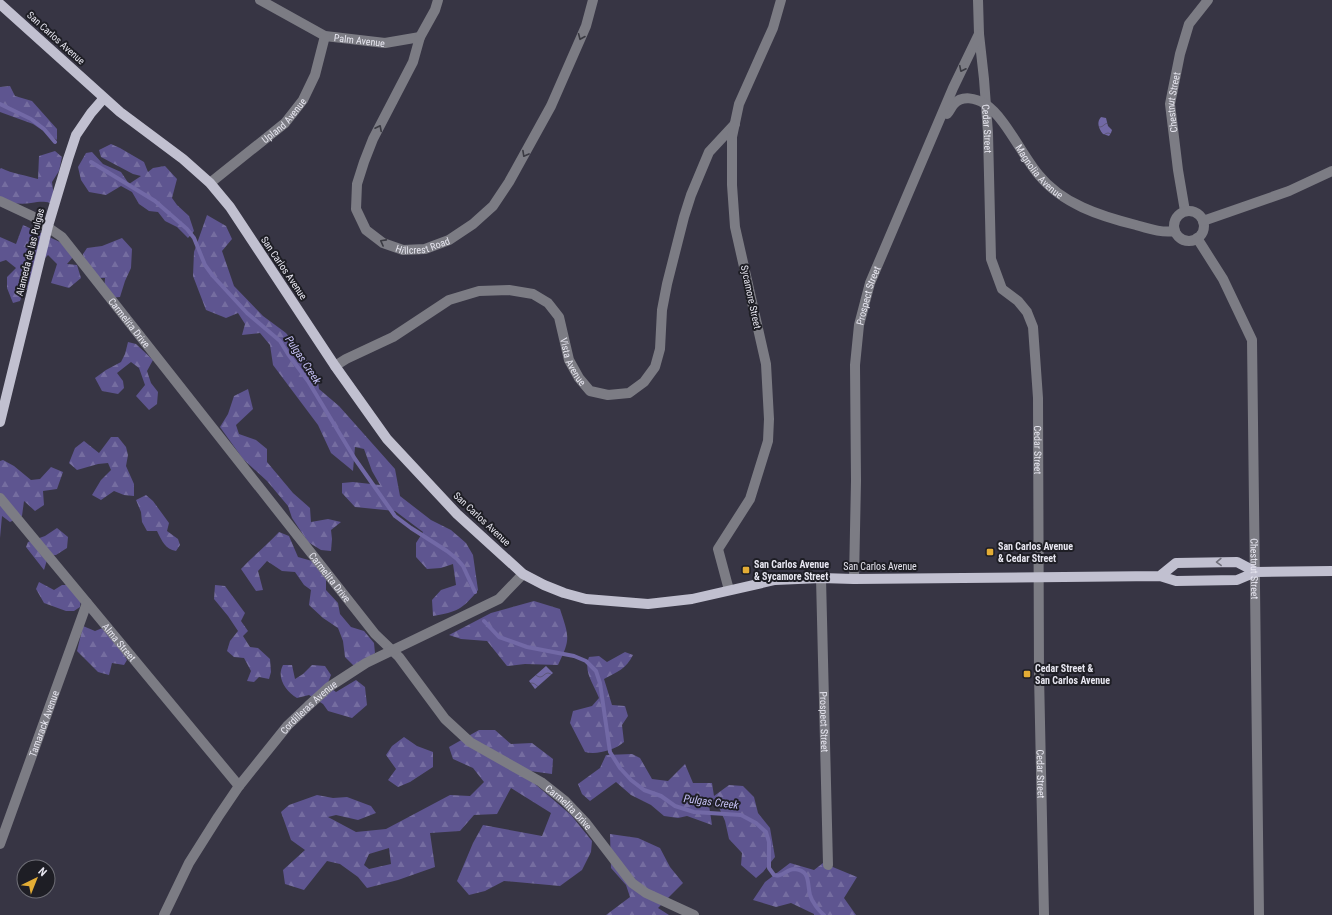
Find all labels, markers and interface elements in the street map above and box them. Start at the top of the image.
street label: San Carlos Avenue [25,9,87,67]
street label: Palm Avenue [333,32,386,48]
one-way arrow [578,33,586,40]
one-way arrow [959,65,967,72]
street label: Chestnut Street [1164,71,1182,133]
street label: Upland Avenue [259,96,308,145]
street label: Cedar Street [980,104,994,153]
one-way arrow [374,125,381,132]
street label: Magnolia Avenue [1014,142,1065,201]
one-way arrow [522,150,530,157]
street label: Alameda de las Pulgas [14,207,46,297]
street label: San Carlos Avenue [259,234,309,302]
street label: Hillcrest Road [394,235,451,256]
one-way arrow [380,239,387,247]
street label: Sycamore Street [739,264,763,330]
street label: Prospect Street [854,264,882,326]
street label: Carmelita Drive [107,296,153,350]
water label: Pulgas Creek [282,333,324,387]
street label: Vista Avenue [558,337,589,388]
street label: Cedar Street [1033,426,1044,475]
street label: San Carlos Avenue [451,490,513,548]
street label: Chestnut Street [1249,538,1261,600]
place label: San Carlos Avenue & Cedar Street [998,541,1073,564]
marker: San Carlos Avenue & Cedar Street [985,547,995,557]
street label: Carmelita Drive [307,550,353,604]
one-way arrow [1216,558,1222,566]
place label: San Carlos Avenue & Sycamore Street [754,559,829,582]
street label: San Carlos Avenue [843,561,917,572]
marker: San Carlos Avenue & Sycamore Street [741,565,751,575]
street label: Alma Street [100,621,138,663]
place label: Cedar Street & San Carlos Avenue [1035,663,1110,686]
marker: Cedar Street & San Carlos Avenue [1022,669,1032,679]
street label: Cordilleras Avenue [278,678,339,736]
street label: Tamarack Avenue [26,689,61,758]
street label: Prospect Street [818,691,831,753]
street label: Cedar Street [1035,749,1047,799]
street label: Carmelita Drive [543,782,595,832]
water label: Pulgas Creek [683,792,739,812]
north arrow [16,859,56,899]
text: N [36,865,50,879]

